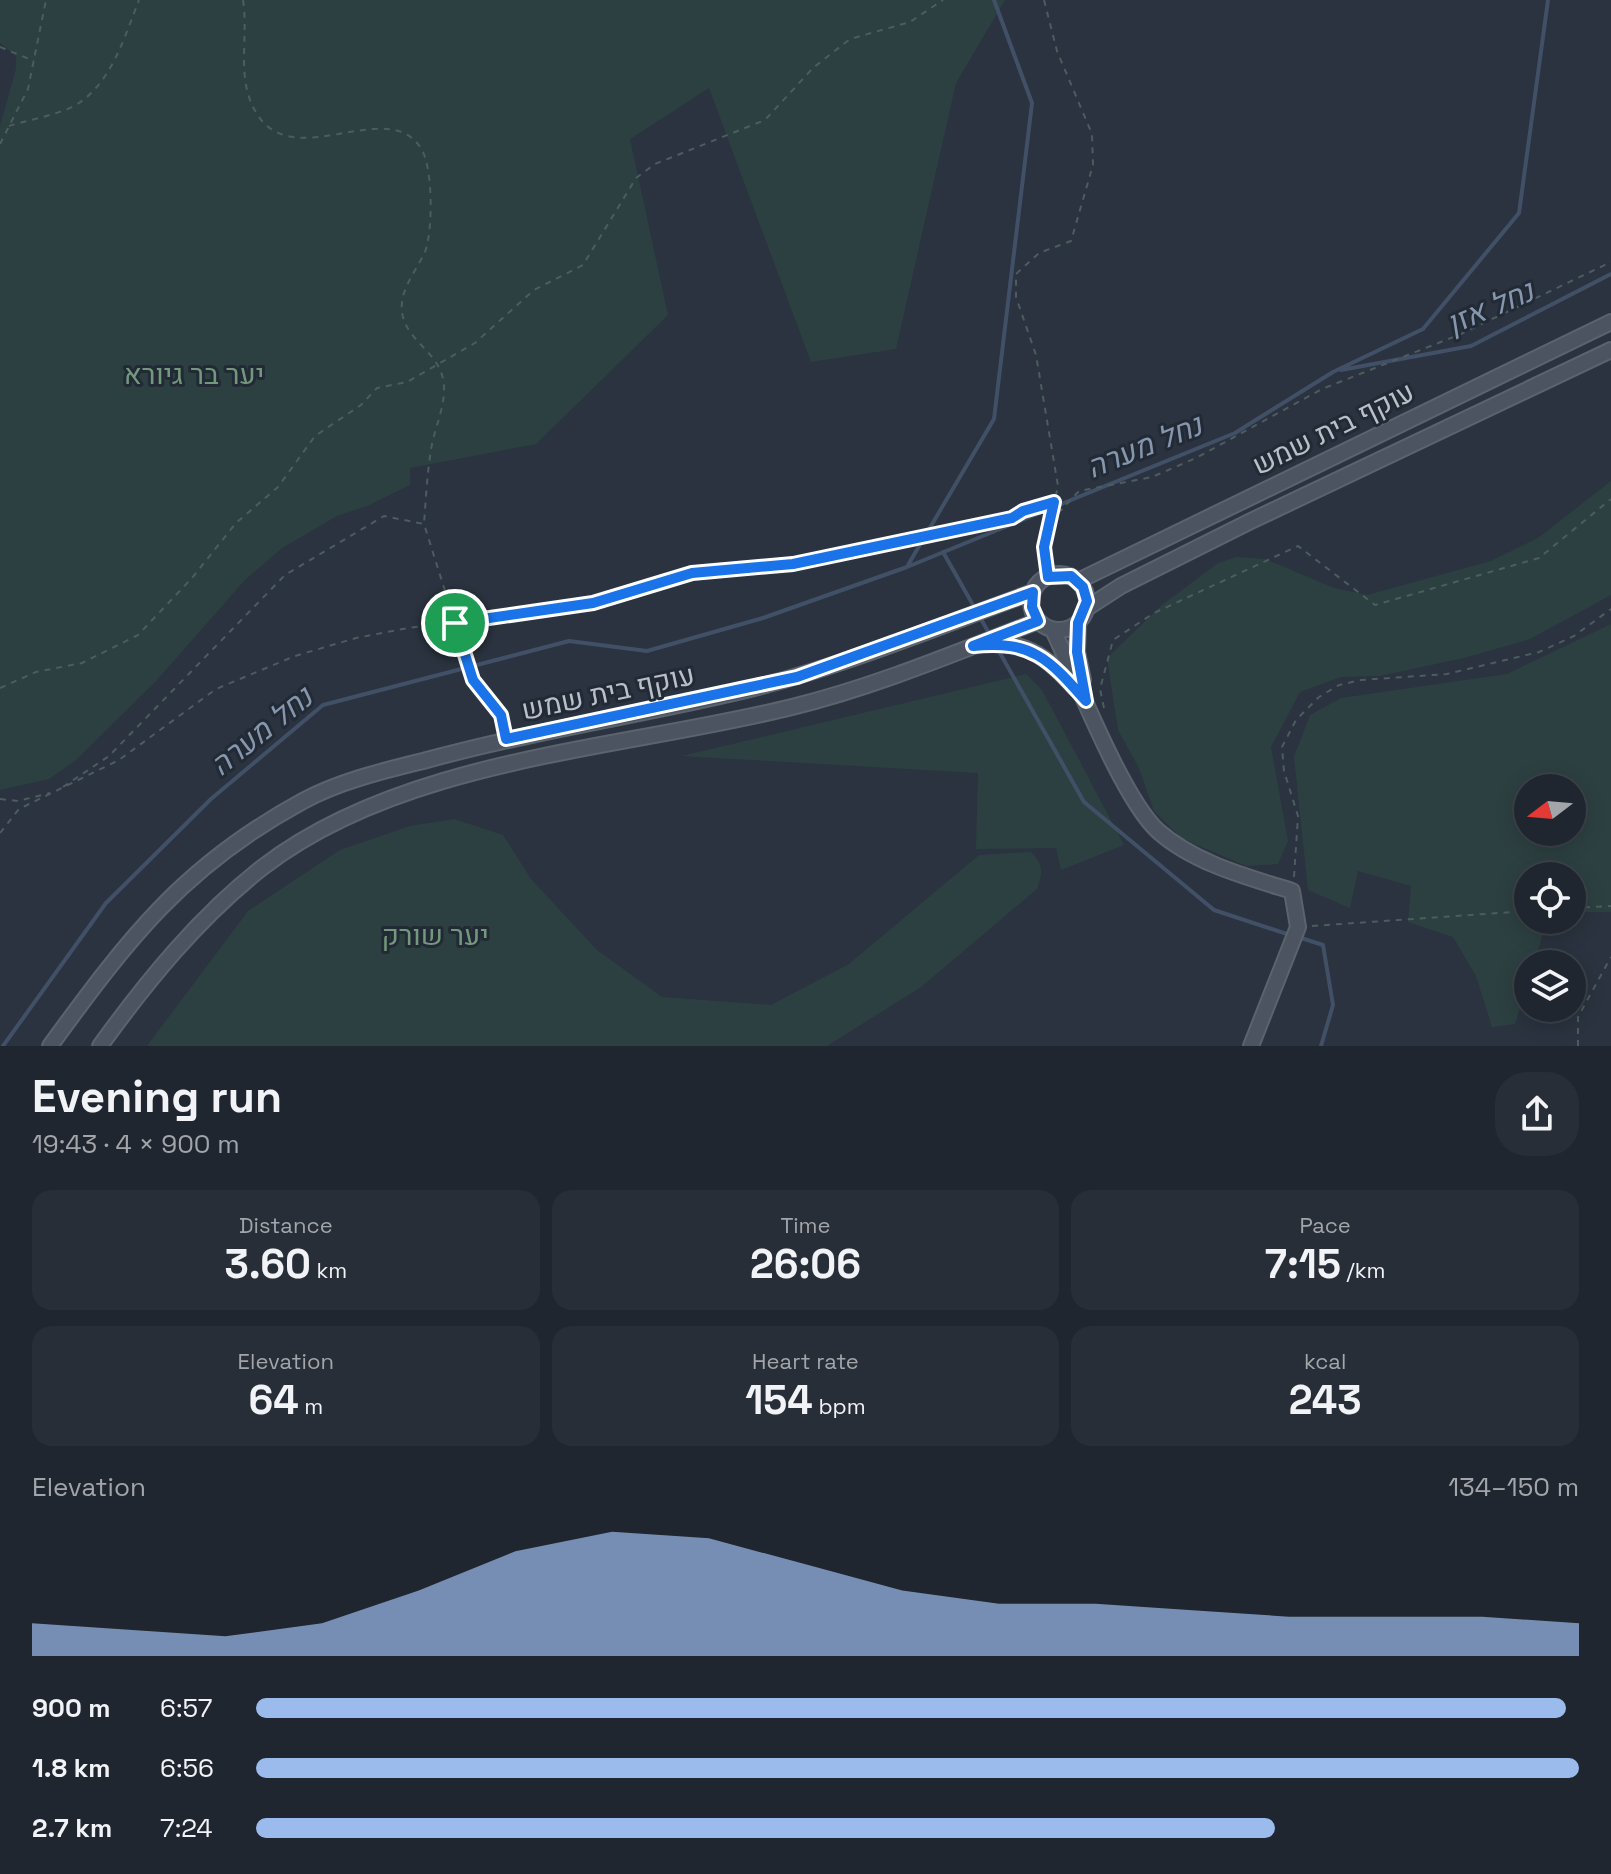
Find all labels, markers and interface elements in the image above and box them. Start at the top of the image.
water label: נחל אזן [1441,271,1541,343]
park label: יער בר גיורא [124,356,264,392]
street label: עוקף בית שמש [1246,373,1420,483]
water label: נחל מערה [1081,404,1209,487]
pin [421,589,489,657]
icon: arrive [433,601,477,645]
street label: עוקף בית שמש [518,656,698,728]
water label: נחל מערה [202,676,322,784]
north arrow [1514,774,1586,846]
map controls [1514,774,1586,1022]
button: locate [1514,862,1586,934]
park label: יער שורק [381,917,489,953]
button: layers [1514,950,1586,1022]
text: Evening run [32,1069,282,1125]
button: share [1495,1072,1579,1156]
text: 19:43 · 4 × 900 m [32,1127,240,1161]
text: Distance [239,1211,333,1239]
text: Time [780,1211,831,1239]
text: Pace [1299,1211,1351,1239]
text: 3.60 [224,1239,311,1290]
text: 26:06 [750,1239,861,1290]
text: 7:15 [1265,1239,1341,1290]
text: km [311,1256,347,1284]
text: /km [1341,1256,1386,1284]
text: Elevation [238,1347,334,1375]
text: Heart rate [752,1347,859,1375]
text: kcal [1304,1347,1346,1375]
text: 64 [248,1375,299,1426]
text: 154 [745,1375,813,1426]
text: 243 [1289,1375,1362,1426]
text: m [299,1392,323,1420]
text: bpm [813,1392,866,1420]
text: Elevation [32,1470,146,1504]
text: 134–150 m [1448,1470,1579,1504]
text: 900 m [32,1691,111,1725]
text: 6:57 [160,1691,212,1725]
text: 1.8 km [32,1751,111,1785]
text: 6:56 [160,1751,214,1785]
text: 2.7 km [32,1811,112,1845]
text: 7:24 [160,1811,212,1845]

